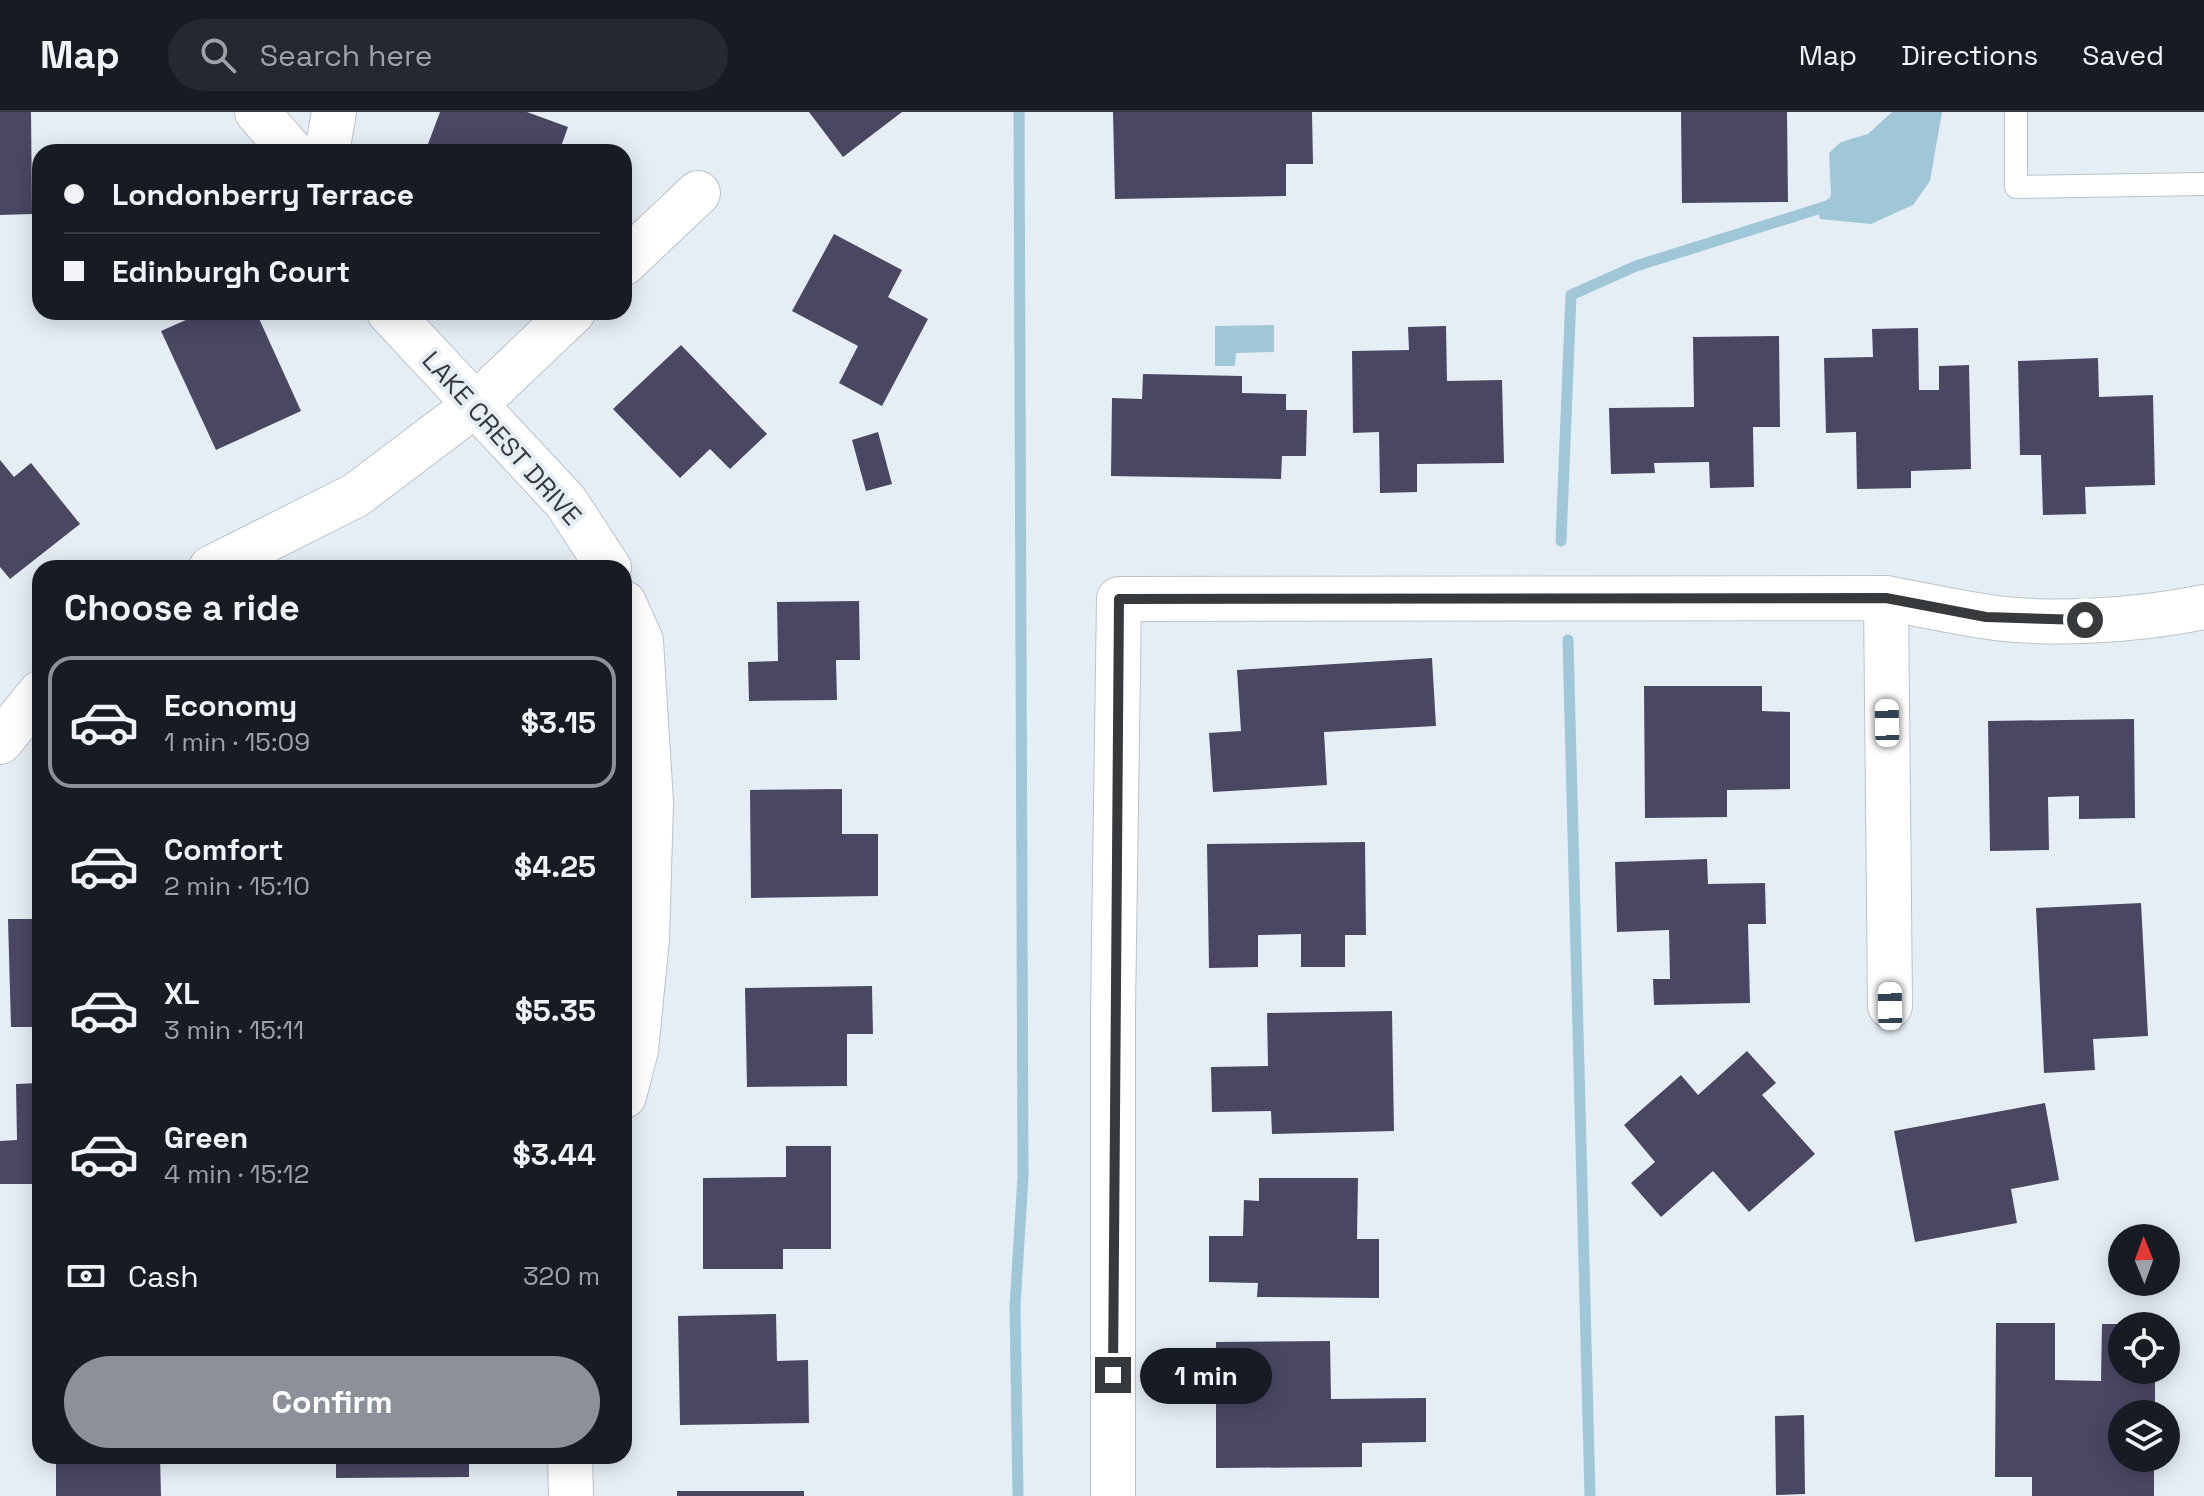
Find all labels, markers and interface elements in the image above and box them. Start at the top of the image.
search box [168,19,728,91]
text: Map [40,31,120,79]
icon: search [196,33,240,77]
text: Search here [260,36,433,75]
text: Map [1799,37,1857,73]
text: Directions [1901,37,2038,73]
text: Saved [2082,37,2164,73]
text: Londonberry Terrace [112,175,414,214]
text: Edinburgh Court [112,252,350,291]
street label: LAKE CREST DRIVE [415,344,589,532]
text: Choose a ride [64,585,300,631]
route start [2067,602,2103,638]
icon: car [68,686,140,758]
text: Economy [164,686,297,725]
car [1875,699,1899,747]
text: $3.15 [521,703,596,742]
text: 1 min · 15:09 [164,725,310,759]
icon: car [68,830,140,902]
text: Comfort [164,830,283,869]
text: $4.25 [514,847,596,886]
text: 2 min · 15:10 [164,869,310,903]
icon: car [68,974,140,1046]
text: XL [164,974,200,1013]
car [1878,982,1902,1030]
text: $5.35 [515,991,596,1030]
text: 3 min · 15:11 [164,1013,304,1047]
icon: car [68,1118,140,1190]
text: Green [164,1118,248,1157]
text: $3.44 [512,1135,596,1174]
text: 4 min · 15:12 [164,1157,309,1191]
north arrow [2108,1224,2180,1296]
map controls [2108,1224,2180,1472]
icon: cash [64,1254,108,1298]
text: Cash [128,1257,199,1296]
text: 320 m [523,1259,600,1293]
button: locate [2108,1312,2180,1384]
callout: 1 min [1141,1347,1273,1403]
button: Confirm [64,1356,600,1448]
route end [1095,1357,1131,1393]
text: 1 min [1174,1359,1238,1393]
button: layers [2108,1400,2180,1472]

